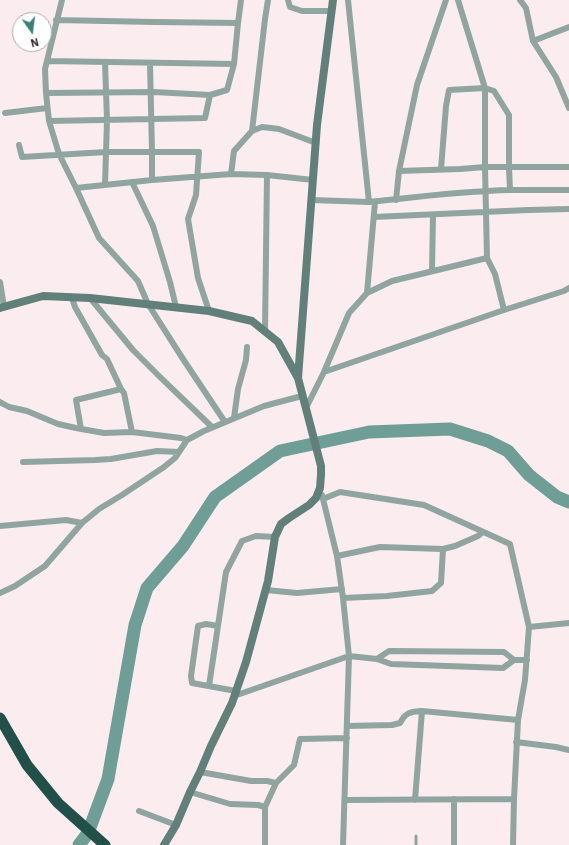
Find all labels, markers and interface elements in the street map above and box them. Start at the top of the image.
north arrow [12,12,52,52]
text: N [29,35,40,50]

